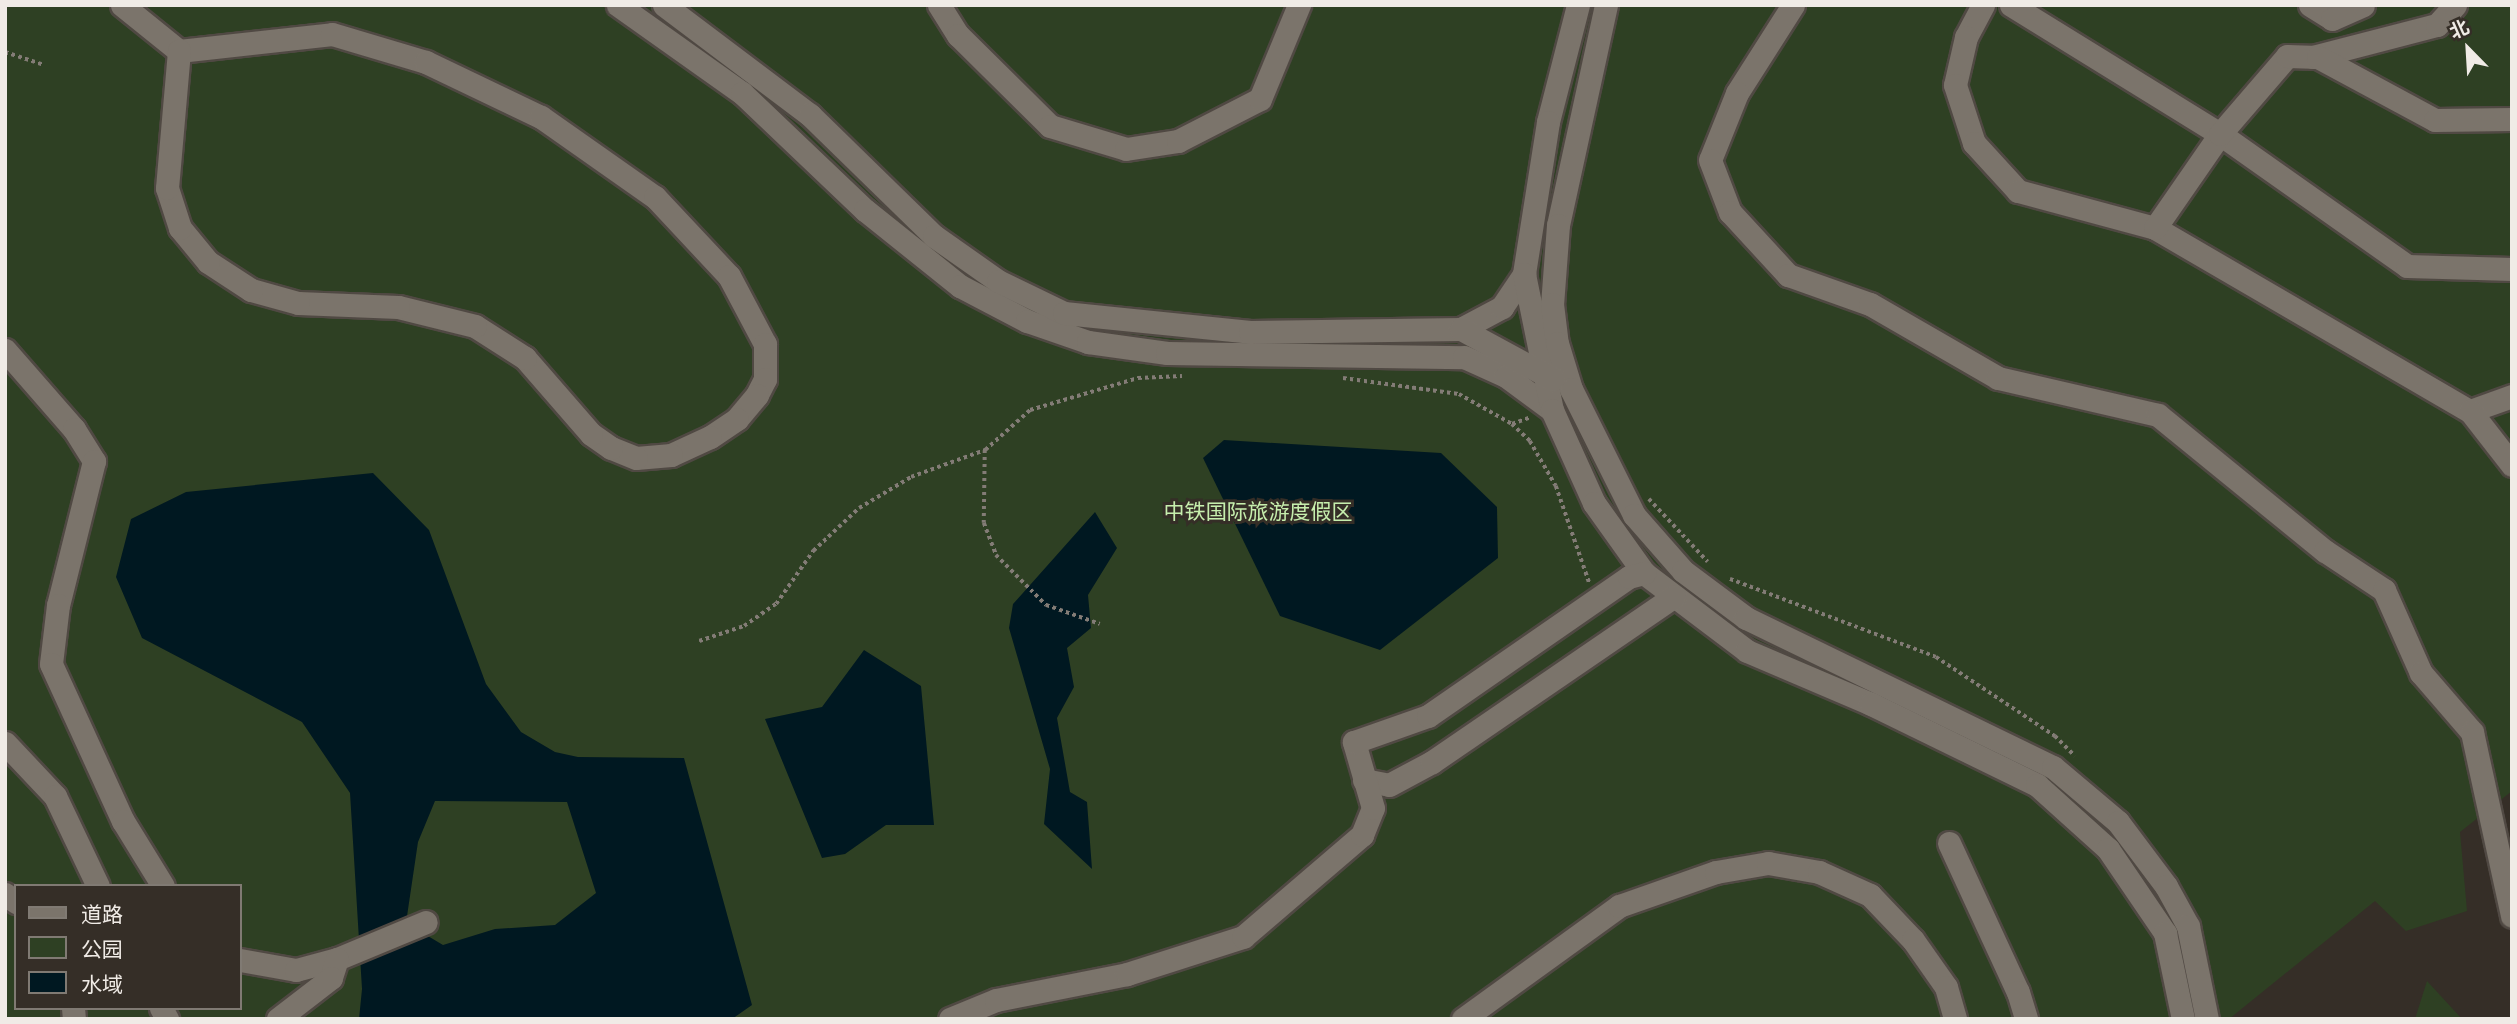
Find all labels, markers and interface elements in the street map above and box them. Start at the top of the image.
north arrow [2433,14,2503,84]
text: 北 [2446,16,2472,43]
park label: 中铁国际旅游度假区 [1164,499,1352,525]
legend [14,884,242,1010]
text: 道路 [81,903,123,926]
text: 公园 [81,938,123,961]
text: 水域 [81,973,123,996]

